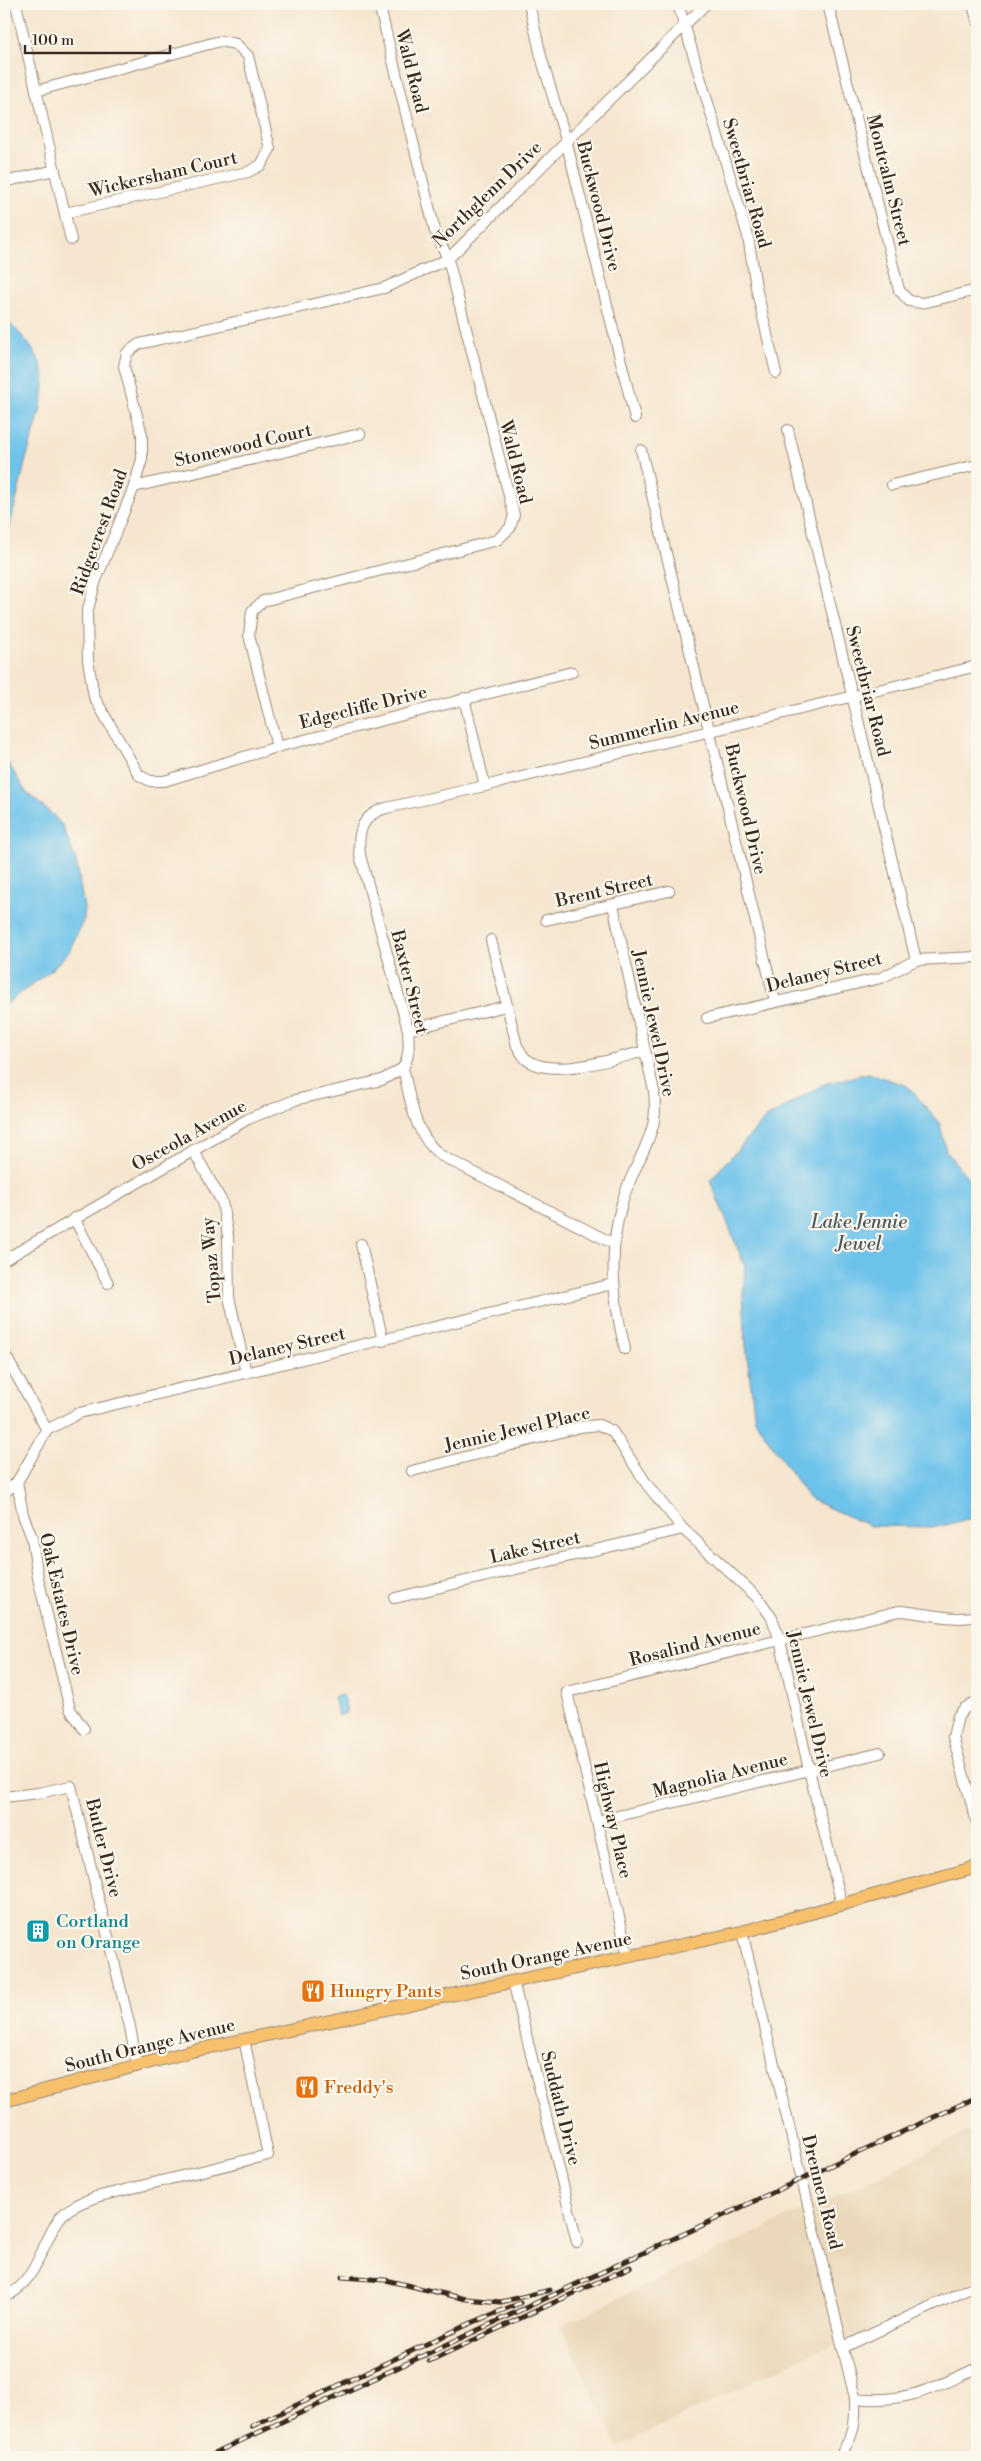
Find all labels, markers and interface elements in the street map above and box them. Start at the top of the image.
scale bar [25,22,170,54]
street label: Wald Road [390,26,433,116]
text: 100 m [32,31,74,50]
street label: Montcalm Street [861,112,916,249]
street label: Sweetbriar Road [717,116,776,251]
street label: Northglenn Drive [428,136,547,253]
street label: Buckwood Drive [571,138,626,274]
street label: Wickersham Court [86,146,240,203]
street label: Wald Road [494,417,537,507]
street label: Stonewood Court [172,418,315,472]
street label: Ridgecrest Road [66,465,133,598]
street label: Sweetbriar Road [840,623,895,760]
street label: Edgecliffe Drive [297,680,429,734]
street label: Summerlin Avenue [587,696,741,755]
street label: Buckwood Drive [719,740,772,877]
street label: Brent Street [552,868,656,913]
street label: Baxter Street [385,927,434,1037]
street label: Jennie Jewel Drive [626,946,680,1099]
street label: Delaney Street [764,947,885,998]
street label: Osceola Avenue [128,1094,251,1176]
water label: Lake Jennie Jewel [810,1210,907,1256]
street label: Topaz Way [196,1216,227,1304]
street label: Delaney Street [227,1322,348,1371]
street label: Jennie Jewel Place [441,1402,592,1458]
street label: Lake Street [488,1526,583,1569]
street label: Oak Estates Drive [34,1531,89,1677]
street label: Rosalind Avenue [627,1617,763,1672]
street label: Jennie Jewel Drive [781,1627,838,1780]
street label: Magnolia Avenue [650,1748,790,1803]
street label: Highway Place [588,1759,637,1881]
street label: Butler Drive [80,1795,127,1900]
place label: Cortland on Orange [56,1910,140,1954]
building icon: Cortland on Orange [25,1918,51,1944]
street label: South Orange Avenue [458,1927,634,1986]
restaurant icon: Hungry Pants [300,1978,326,2004]
place label: Hungry Pants [330,1980,442,2003]
street label: South Orange Avenue [63,2013,238,2078]
street label: Suddath Drive [535,2049,586,2168]
restaurant icon: Freddy's [294,2074,320,2100]
place label: Freddy's [324,2076,394,2099]
street label: Drennen Road [796,2132,847,2253]

